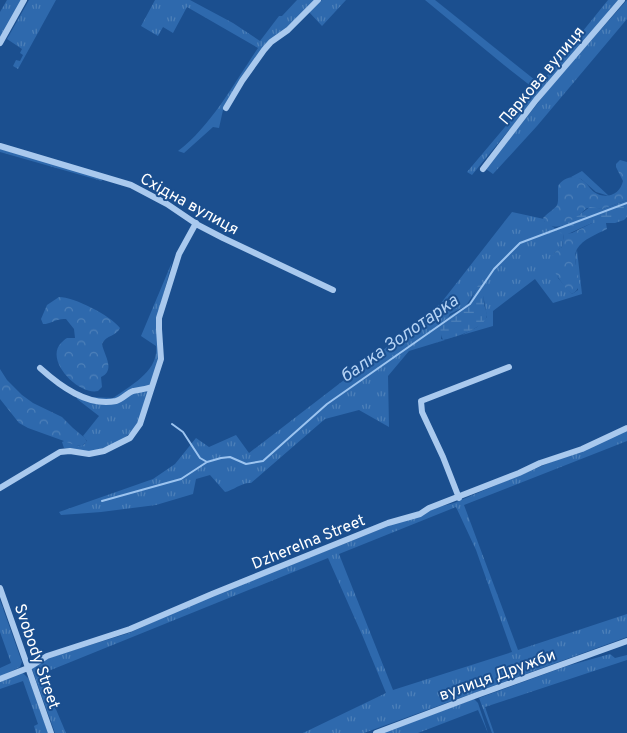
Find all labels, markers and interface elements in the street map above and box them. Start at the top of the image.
street label: Паркова вулиця [495,23,590,130]
street label: Східна вулиця [136,169,242,240]
water label: балка Золотарка [336,290,464,389]
street label: Dzherelna Street [249,511,368,575]
street label: Svobody Street [9,601,63,712]
street label: вулиця Дружби [437,646,559,706]

